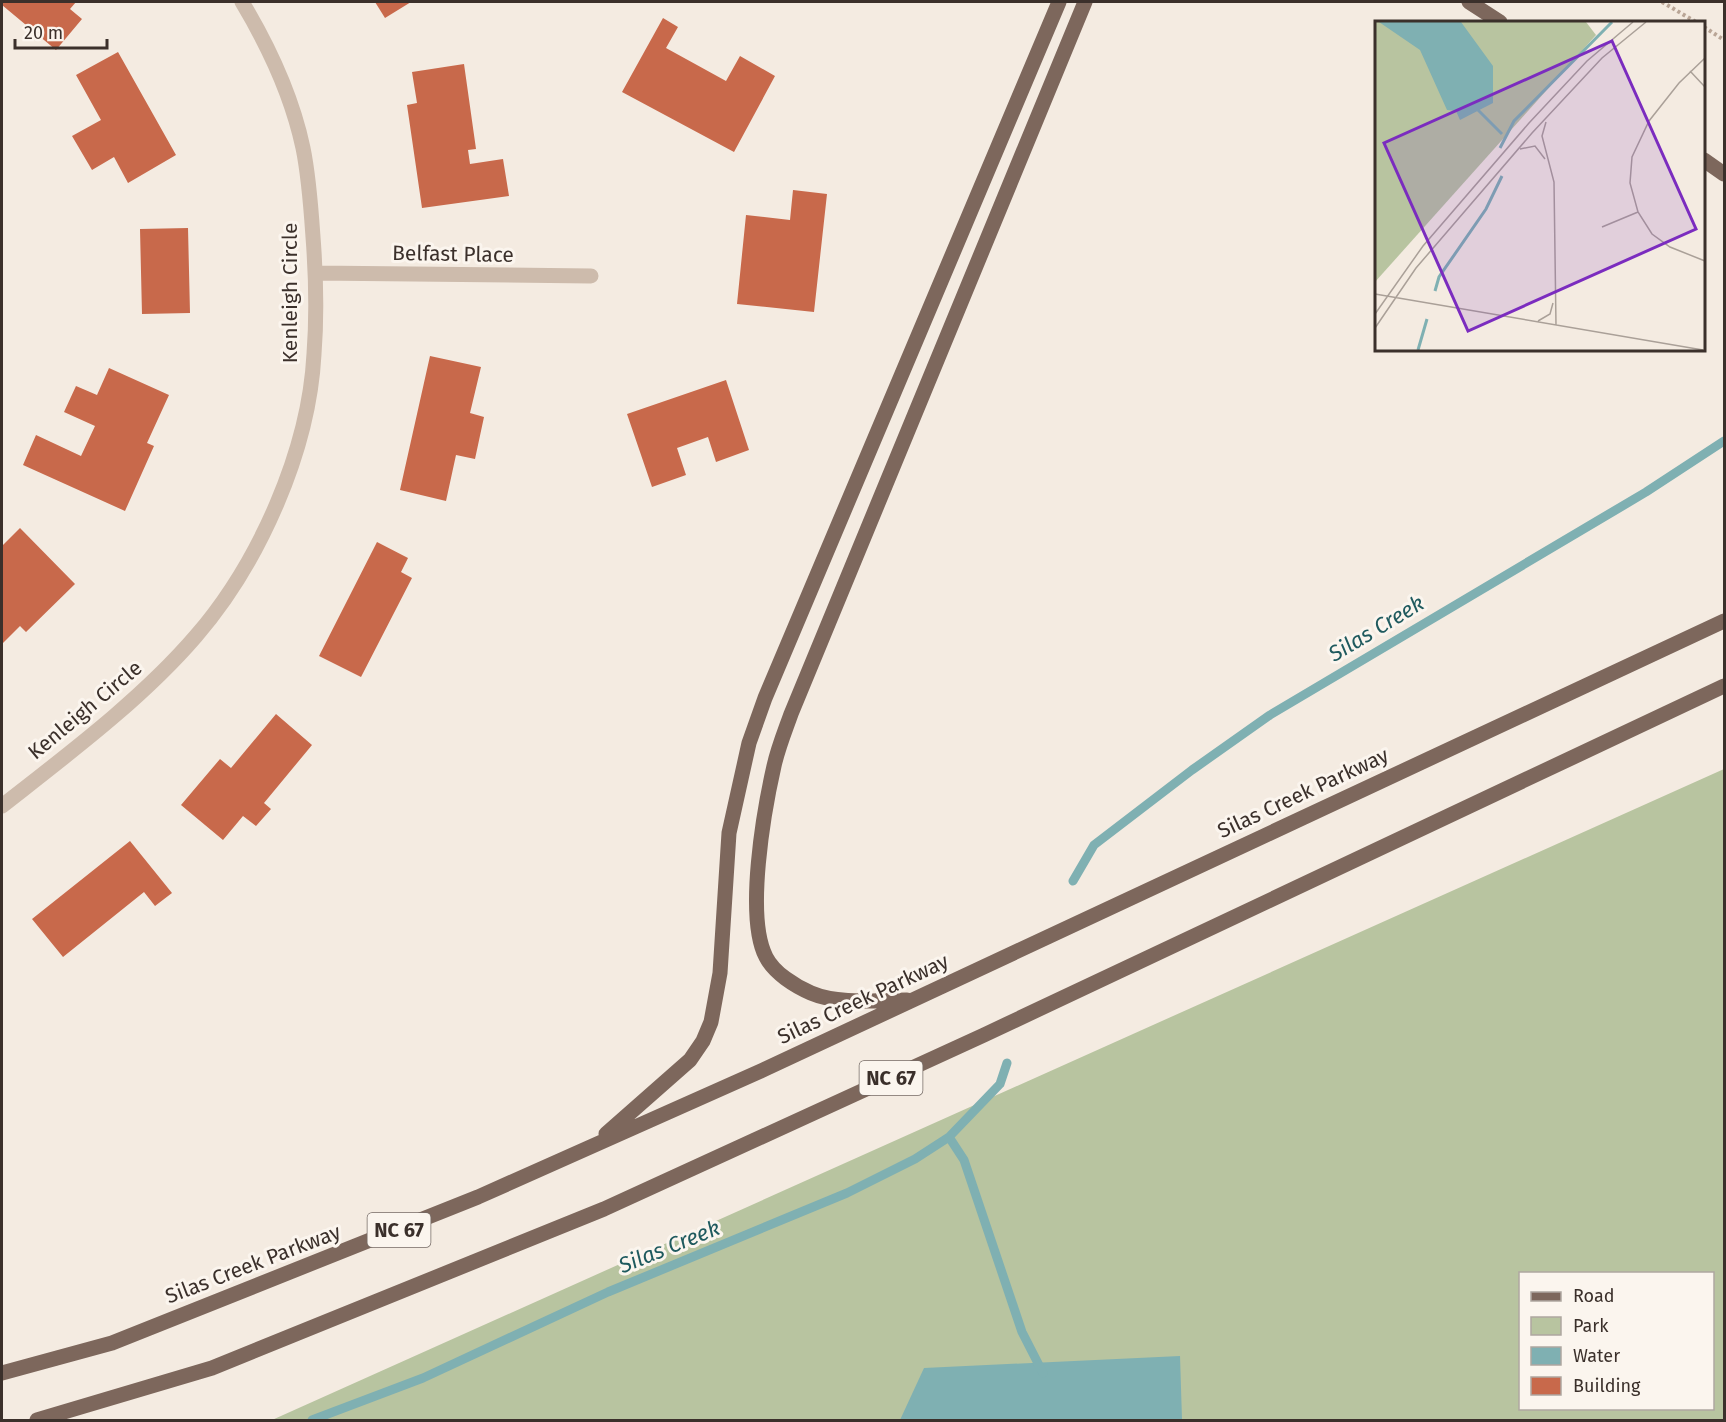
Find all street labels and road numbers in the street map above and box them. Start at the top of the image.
street label: Kenleigh Circle [277,223,303,363]
street label: Belfast Place [392,240,514,268]
street label: Kenleigh Circle [23,655,147,765]
street label: Silas Creek Parkway [1213,742,1393,844]
street label: Silas Creek Parkway [773,948,953,1050]
road number: NC 67 [860,1061,922,1095]
road number: NC 67 [368,1213,430,1247]
street label: Silas Creek Parkway [162,1218,345,1309]

